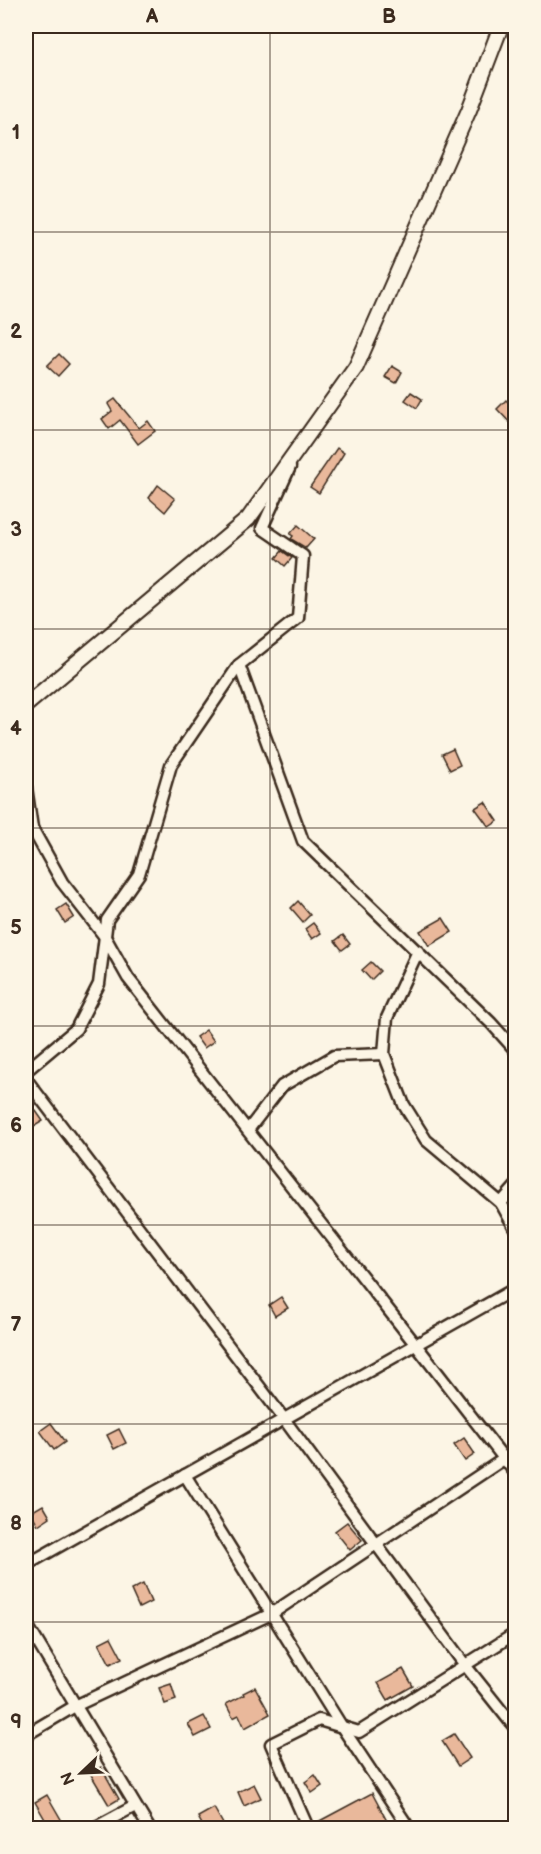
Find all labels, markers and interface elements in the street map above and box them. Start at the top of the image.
text: A [145,5,159,29]
text: B [382,5,396,29]
text: 1 [12,121,20,145]
text: 2 [10,320,22,344]
text: 3 [10,518,22,542]
text: 4 [10,717,22,741]
text: 5 [10,916,22,940]
text: 6 [10,1114,22,1138]
text: 7 [10,1313,22,1337]
text: 8 [10,1512,22,1536]
text: 9 [10,1710,22,1734]
north arrow [51,1743,111,1803]
text: N [57,1769,80,1788]

